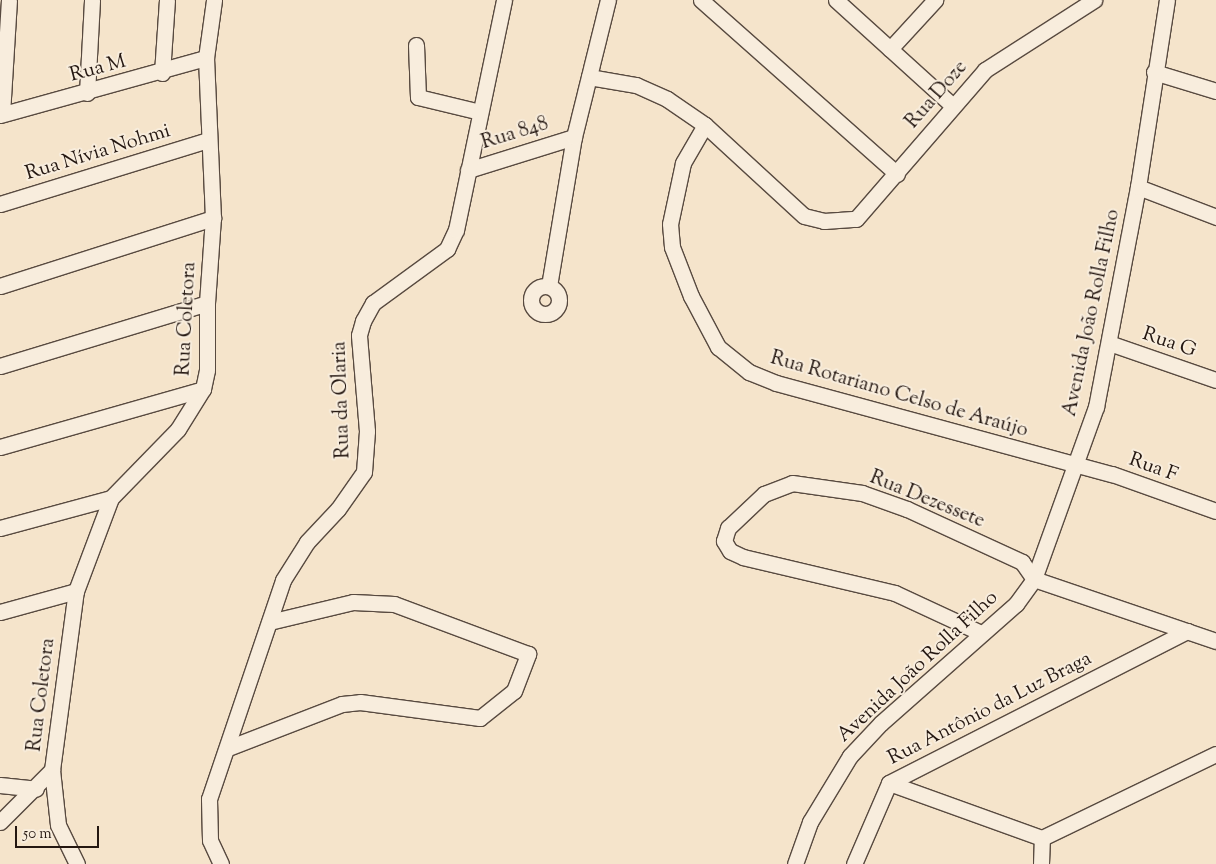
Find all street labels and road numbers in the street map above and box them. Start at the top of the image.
street label: Rua M [67,50,129,88]
street label: Rua Doze [901,56,973,134]
street label: Rua 848 [479,112,551,156]
street label: Rua Nívia Nohmi [23,120,173,186]
street label: Avenida João Rolla Filho [1058,207,1126,419]
street label: Rua Coletora [172,261,202,377]
street label: Rua G [1139,323,1199,363]
street label: Rua da Olaria [328,341,356,459]
street label: Rua Rotariano Celso de Araújo [767,347,1031,443]
street label: Rua F [1125,448,1181,488]
street label: Rua Dezessete [866,466,988,534]
street label: Avenida João Rolla Filho [833,586,1003,748]
street label: Rua Coletora [23,637,61,753]
street label: Rua Antônio da Luz Braga [884,647,1096,771]

